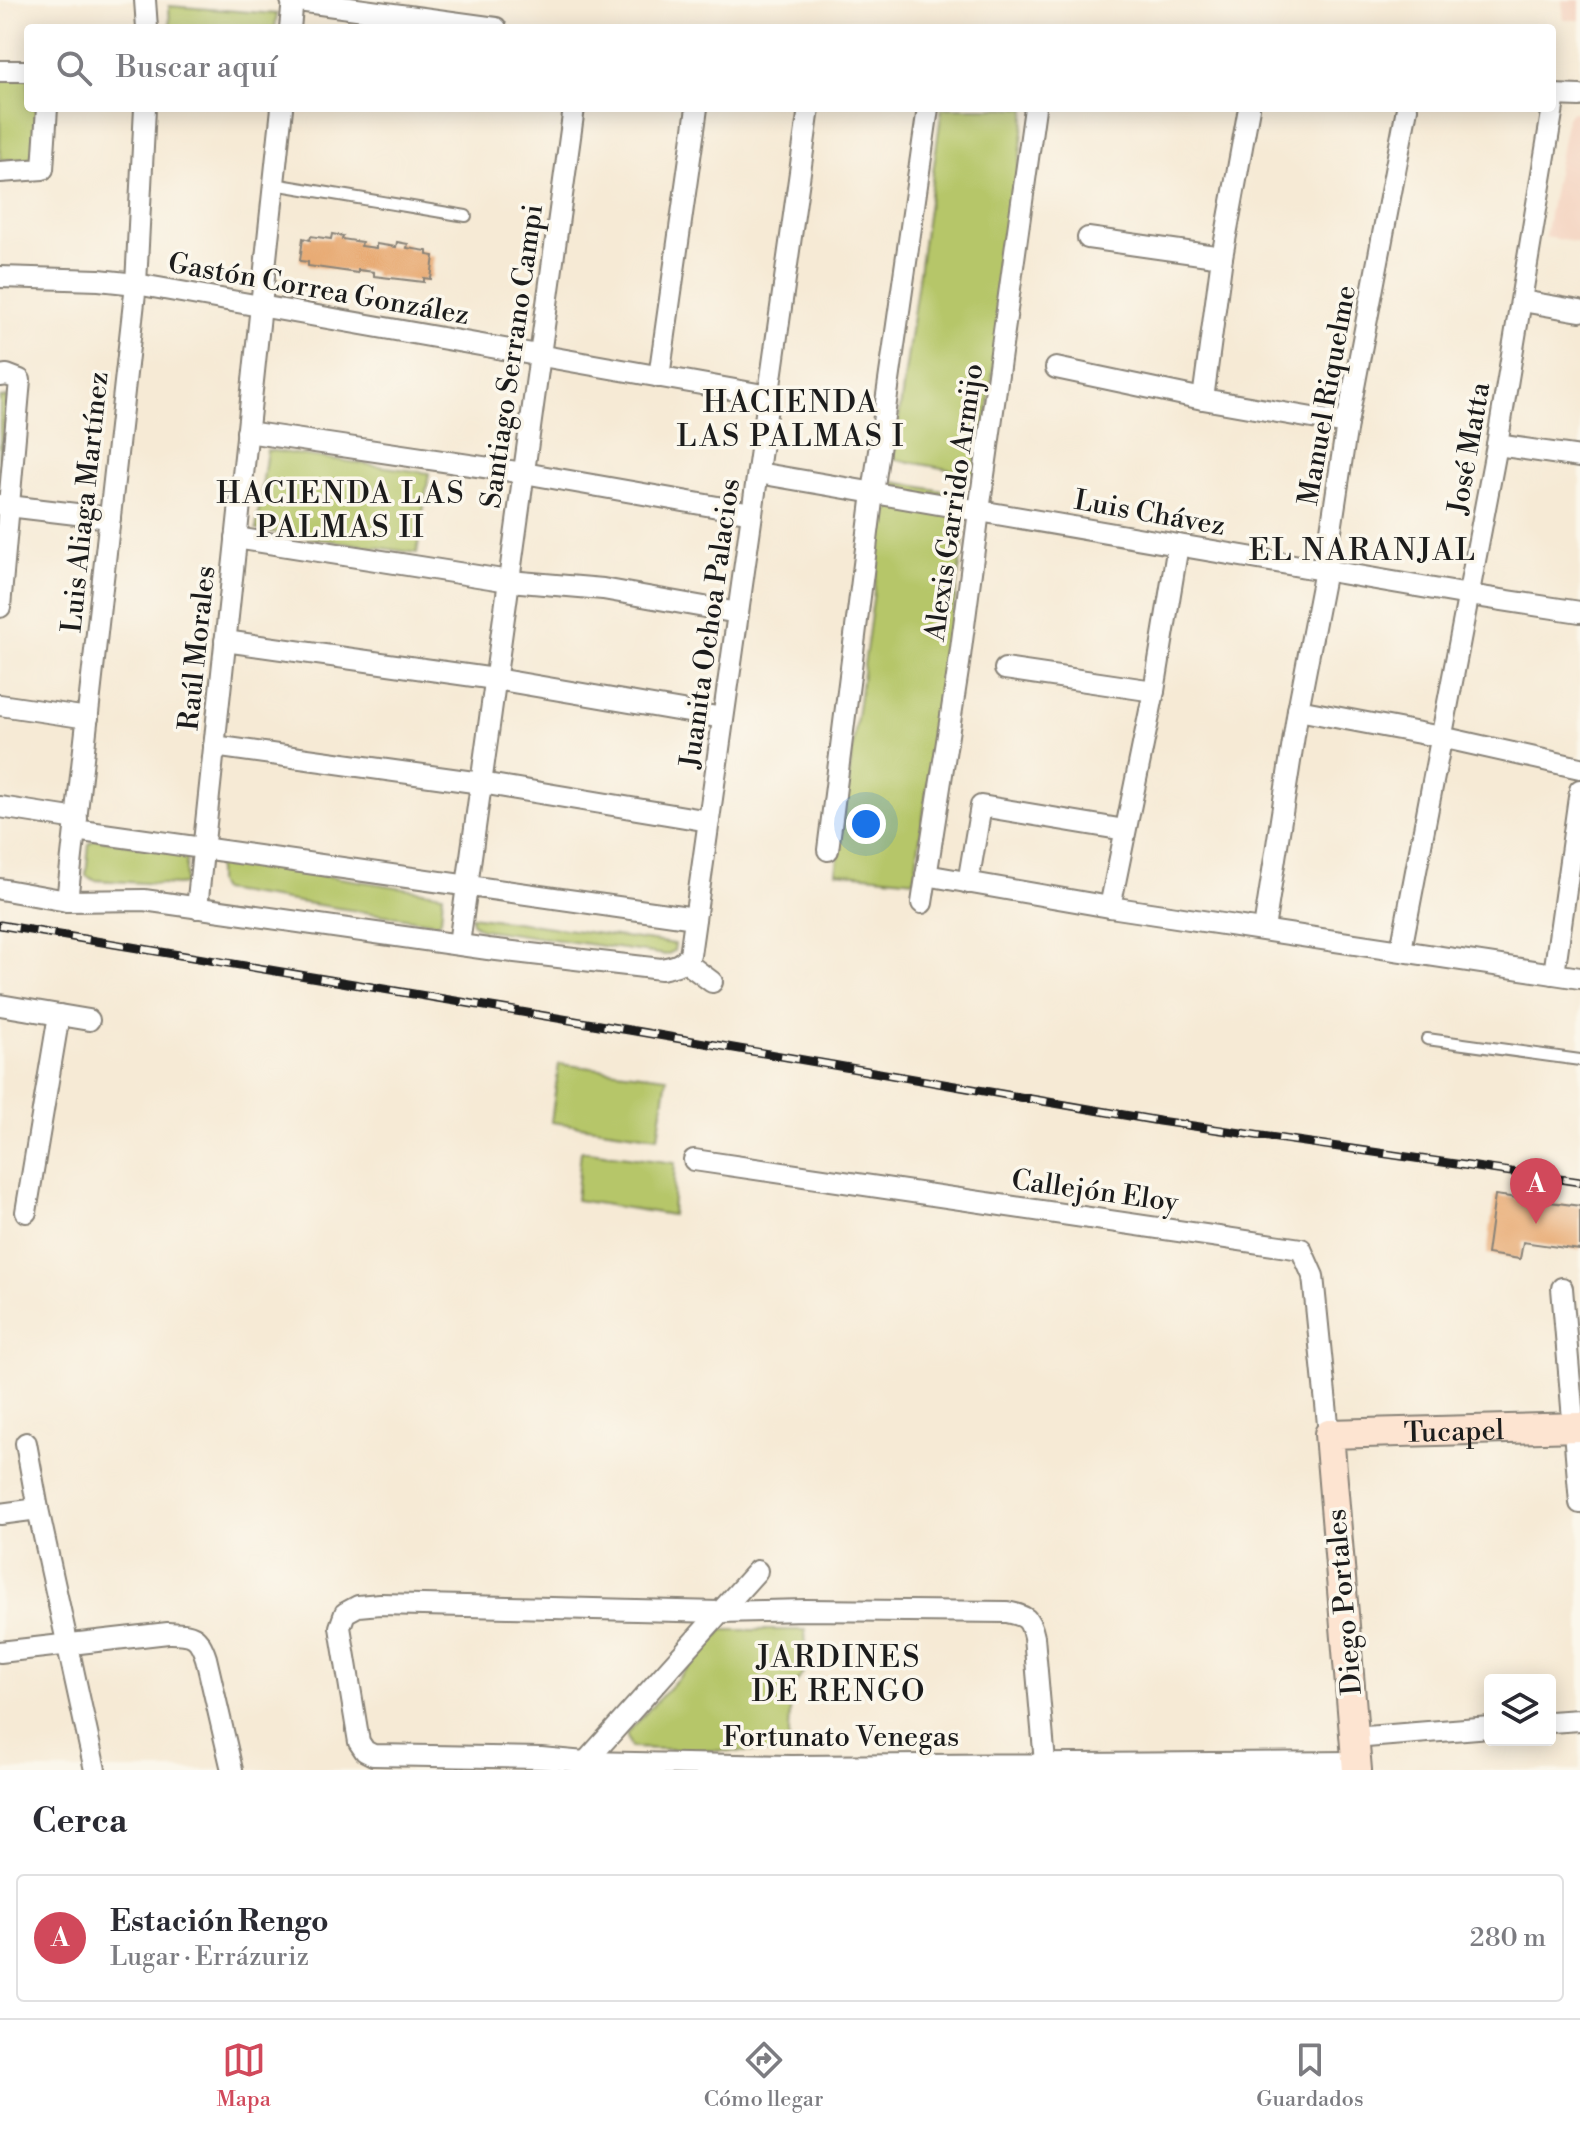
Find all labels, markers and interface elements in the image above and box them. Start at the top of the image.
search box [24,24,1556,112]
icon: search [52,46,96,90]
text: Buscar aquí [116,49,278,87]
street label: Santiago Serrano Campi [474,202,551,511]
street label: Gastón Correa González [165,246,472,333]
street label: Manuel Riquelme [1291,283,1364,508]
street label: Alexis Garrido Armijo [918,361,991,644]
street label: Luis Aliaga Martínez [54,370,117,634]
street label: José Matta [1440,379,1498,518]
district label: HACIENDA LAS PALMAS I [677,384,906,456]
district label: HACIENDA LAS PALMAS II [216,475,466,547]
street label: Juanita Ochoa Palacios [673,476,748,771]
street label: Luis Chávez [1072,483,1228,544]
district label: EL NARANJAL [1249,532,1477,570]
street label: Raúl Morales [171,564,224,732]
your location [846,804,886,844]
pin: A [1510,1158,1562,1224]
street label: Callejón Eloy [1009,1162,1181,1221]
street label: Tucapel [1403,1413,1504,1451]
street label: Diego Portales [1319,1508,1370,1696]
district label: JARDINES DE RENGO [751,1639,927,1711]
map controls [1484,1674,1556,1746]
button: layers [1484,1674,1556,1746]
street label: Fortunato Venegas [723,1720,959,1755]
text: Cerca [32,1801,127,1843]
text: Estación Rengo [110,1903,329,1941]
text: A [51,1922,69,1954]
text: 280 m [1470,1922,1546,1954]
text: Lugar · Errázuriz [110,1941,309,1973]
tab: Mapa [216,2038,271,2113]
tab: Cómo llegar [704,2038,823,2113]
tab: Guardados [1256,2038,1364,2113]

